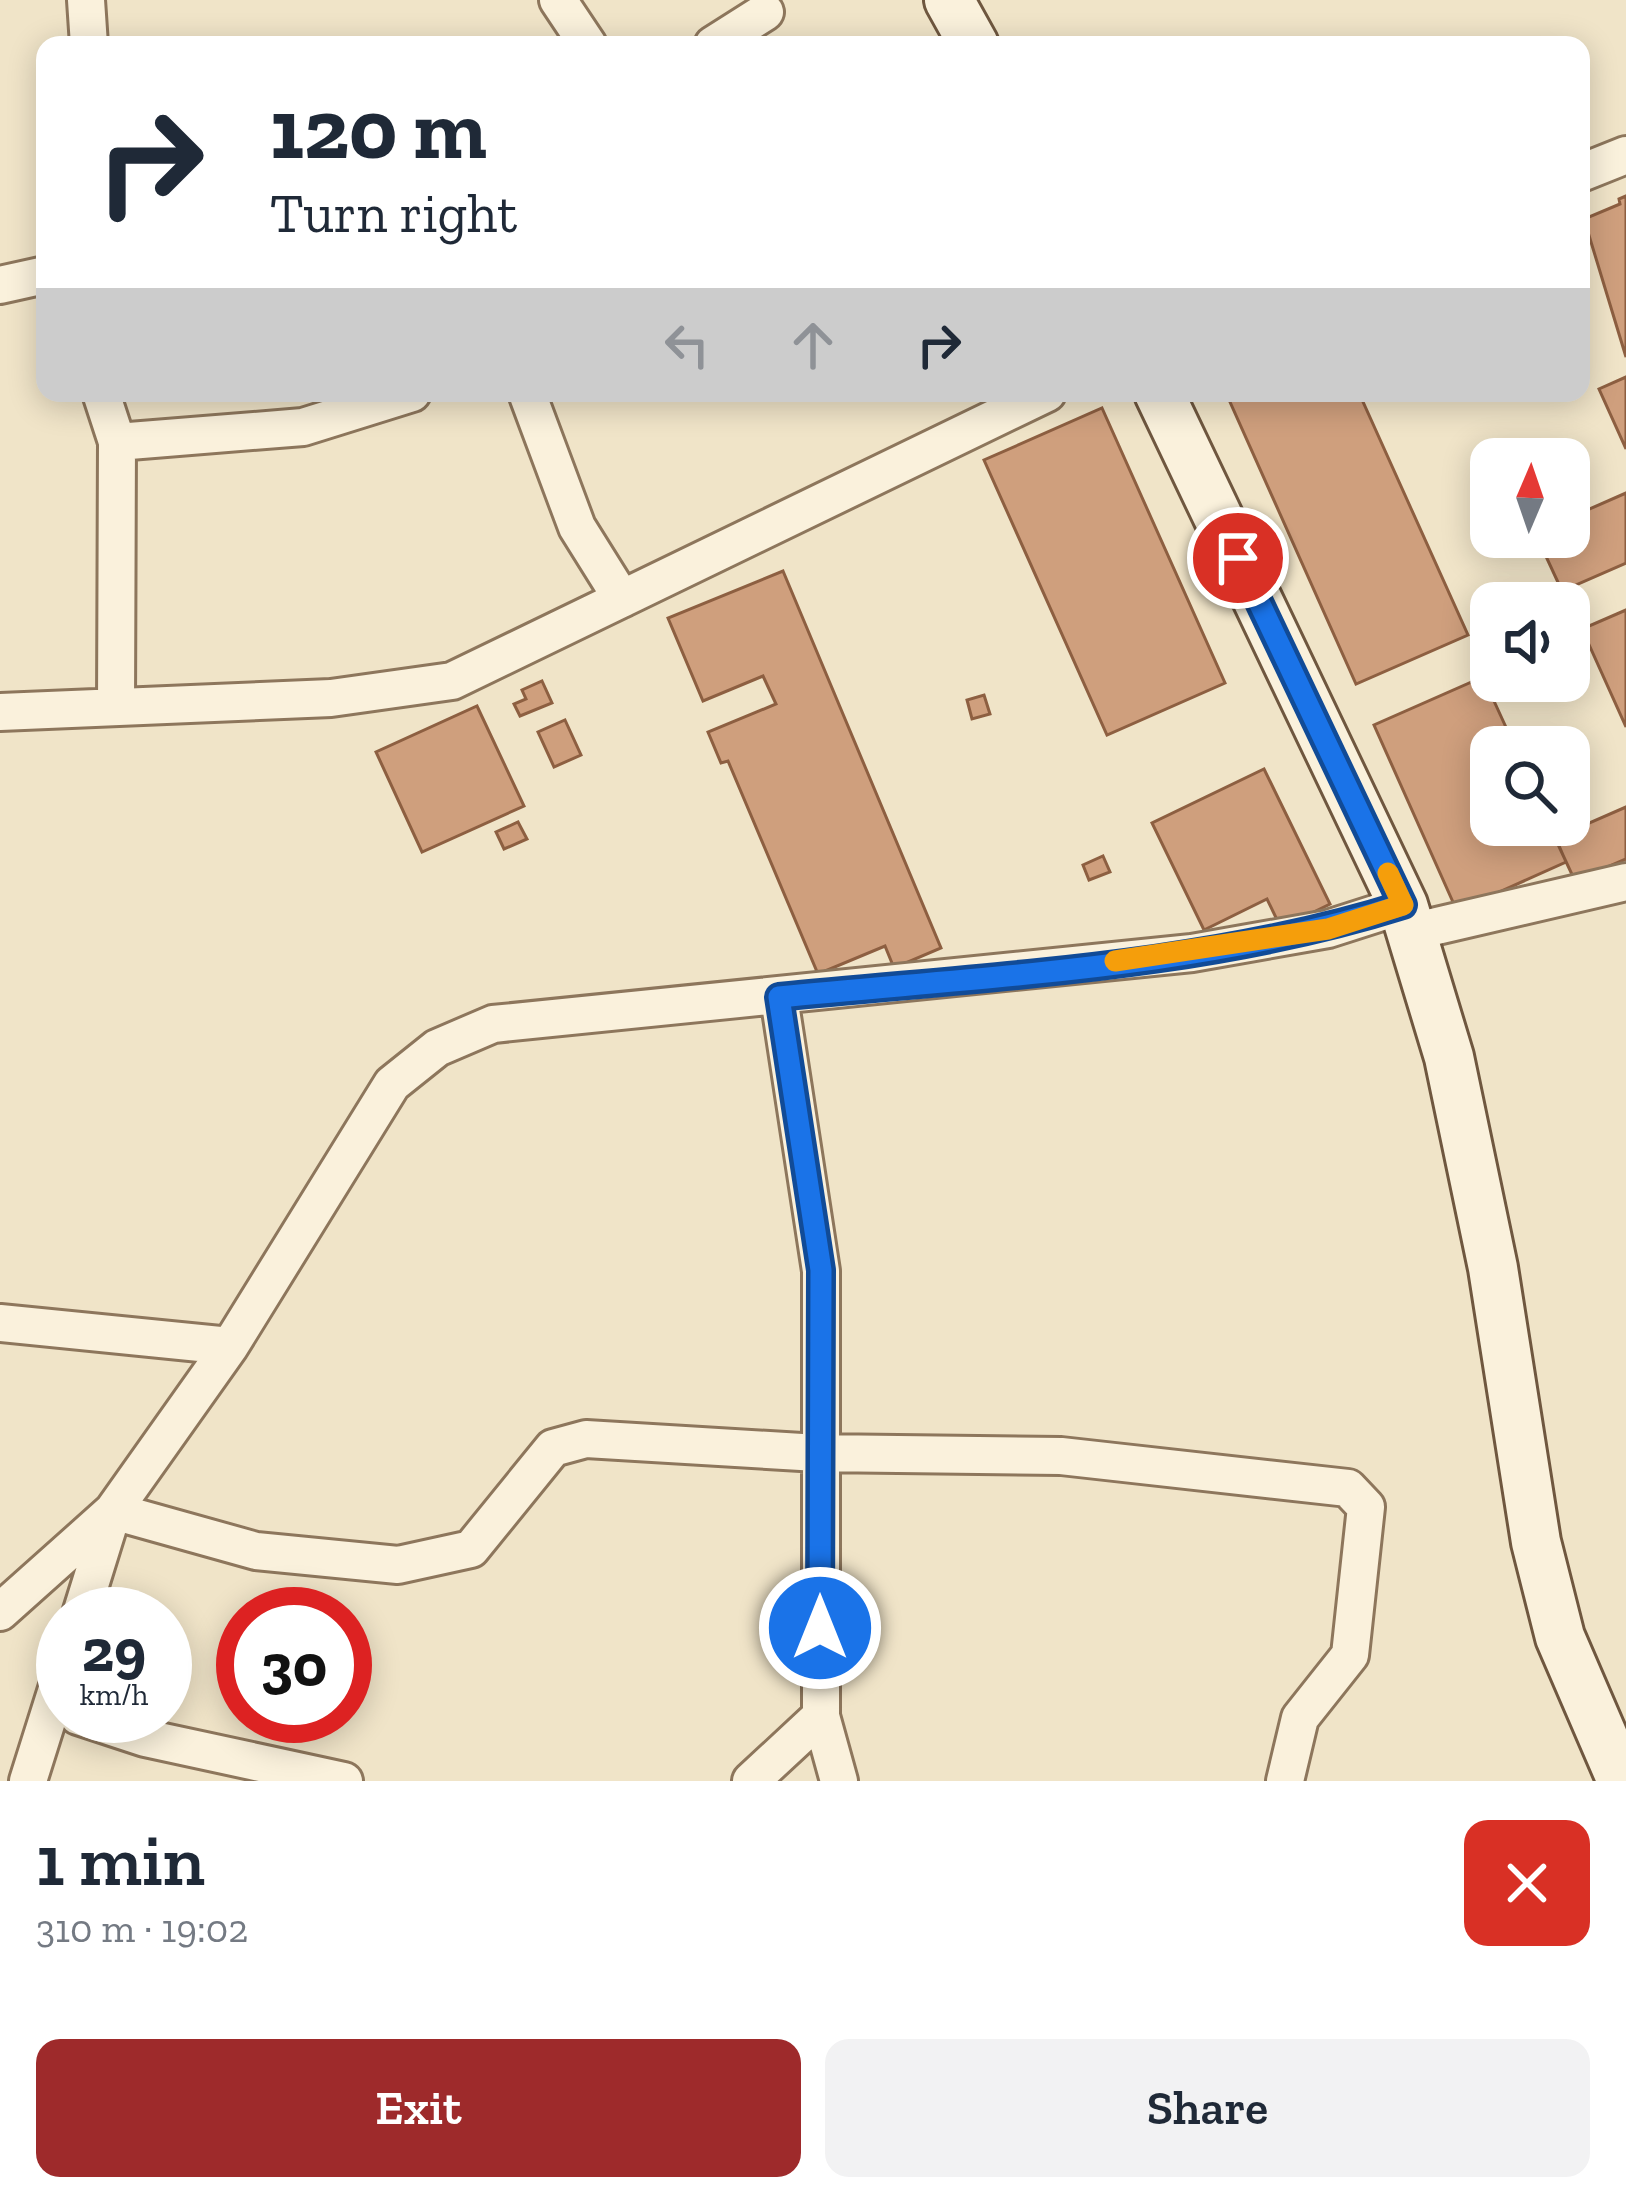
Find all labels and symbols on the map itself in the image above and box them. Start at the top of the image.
north arrow [1470,438,1590,558]
pin [1187,507,1289,609]
position arrow [757,1565,883,1691]
speed limit sign: 30 [216,1587,372,1743]

